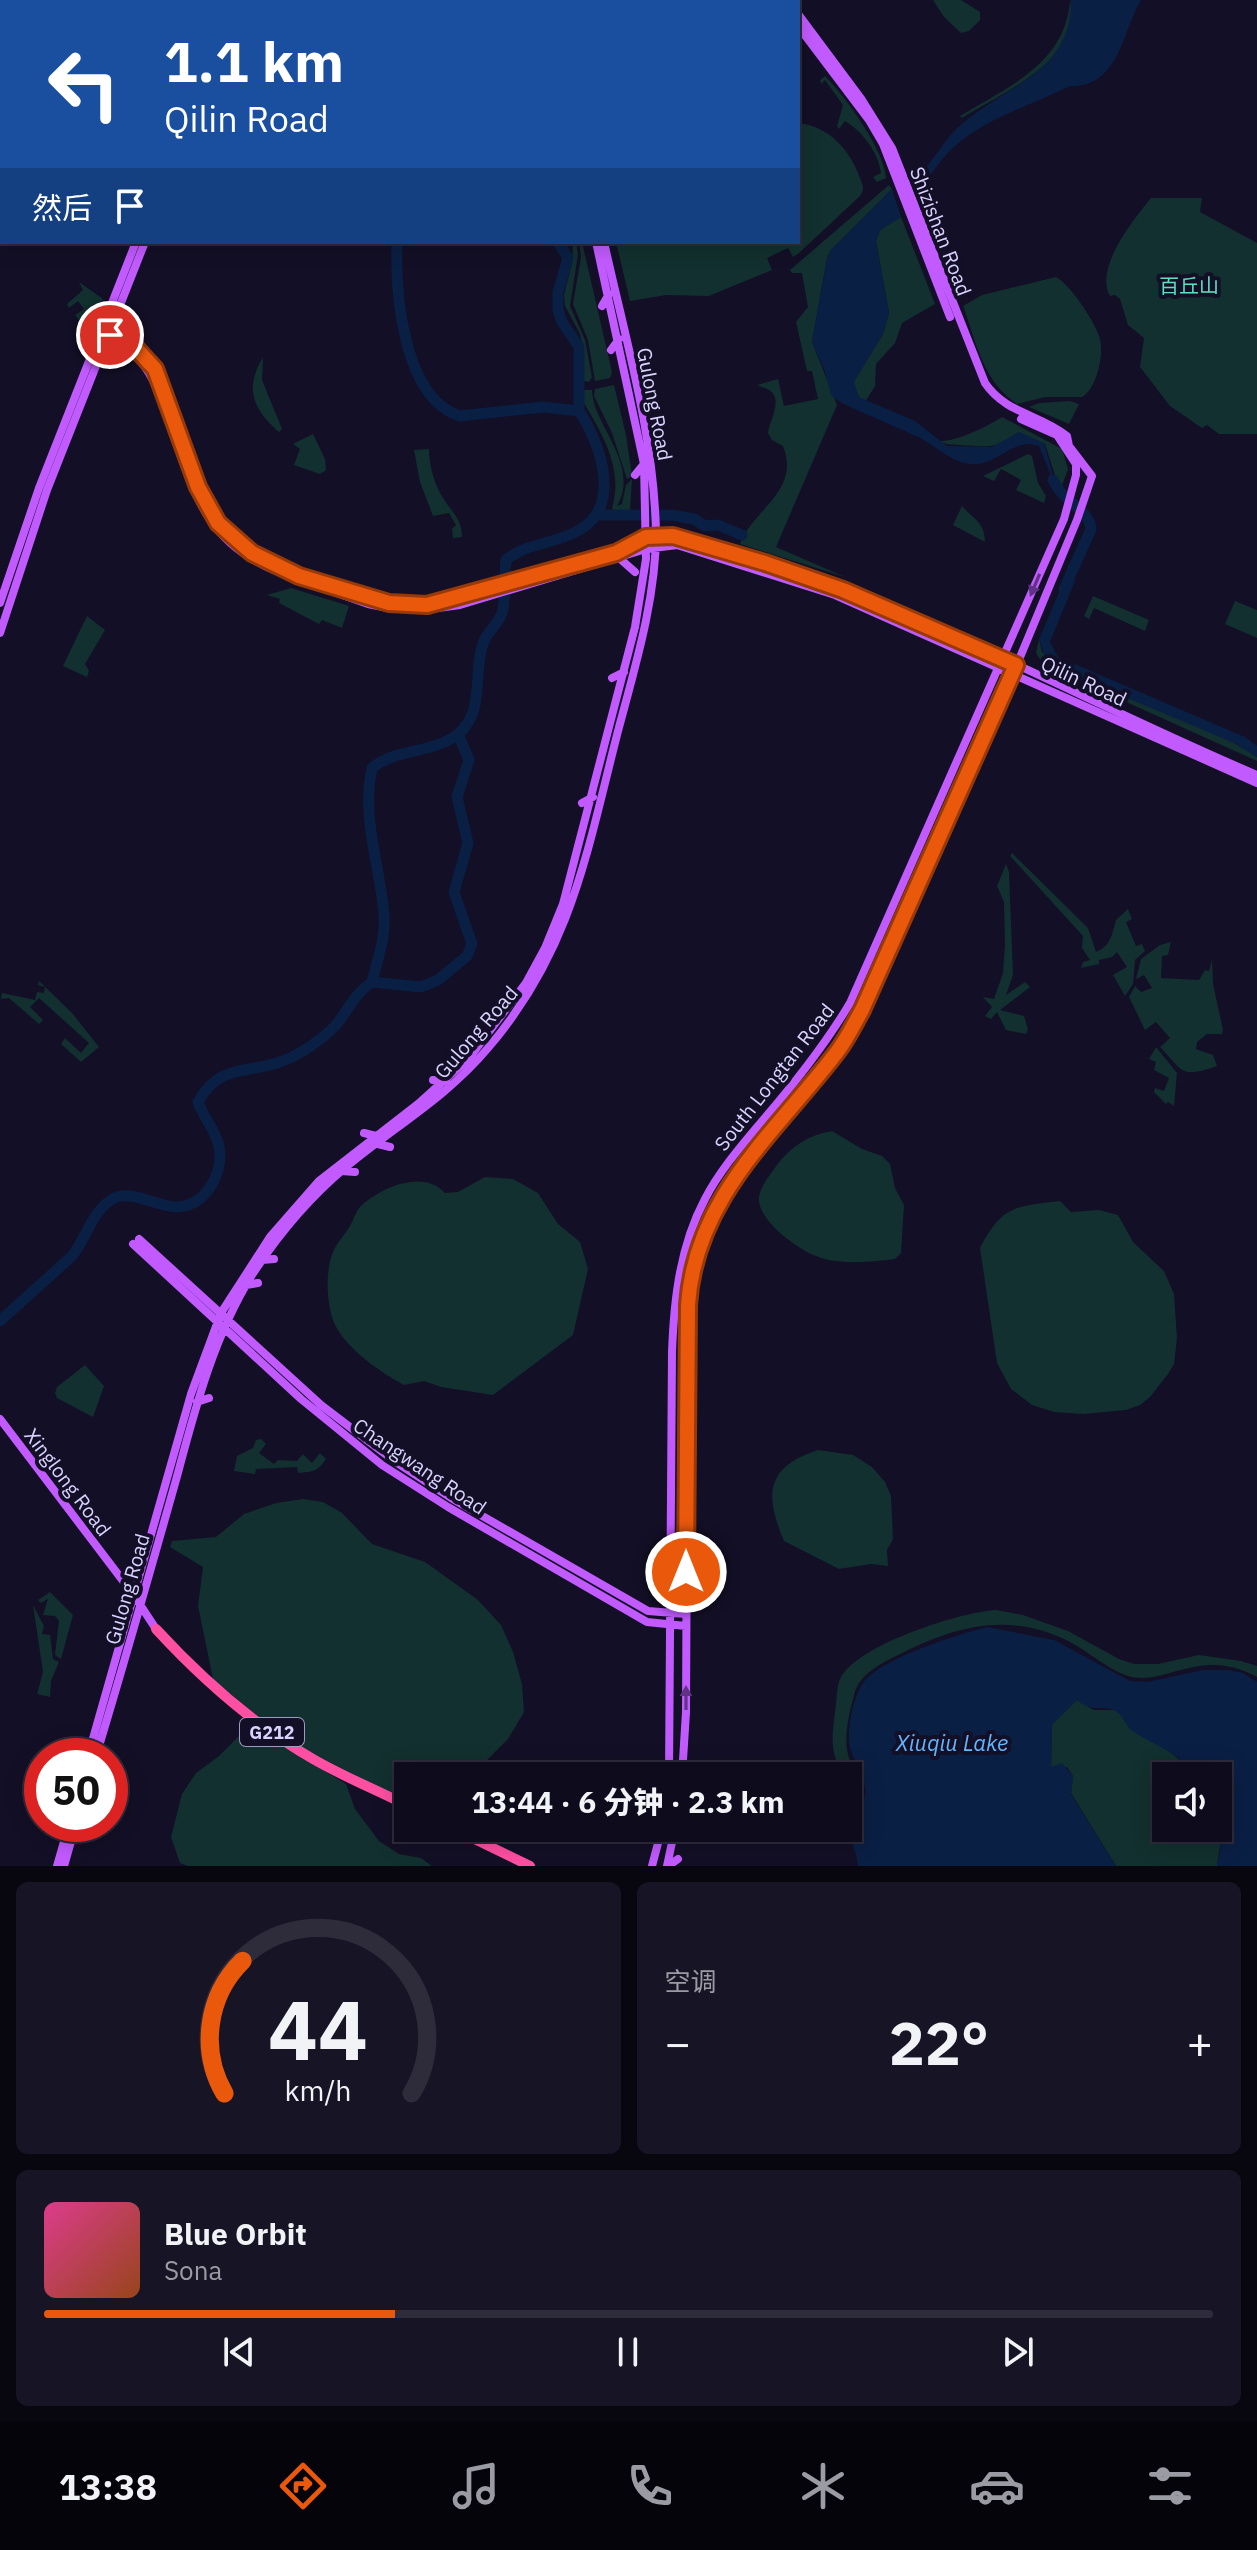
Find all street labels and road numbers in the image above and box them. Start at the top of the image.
street label: Shizishan Road [904,163,978,299]
street label: Gulong Road [631,345,679,463]
street label: Qilin Road [1037,649,1131,713]
street label: Gulong Road [428,980,524,1084]
street label: South Longtan Road [708,998,840,1156]
street label: Changwang Road [348,1411,492,1521]
street label: Xinglong Road [19,1423,117,1541]
street label: Gulong Road [98,1530,156,1648]
road number: G212 [240,1718,304,1746]

